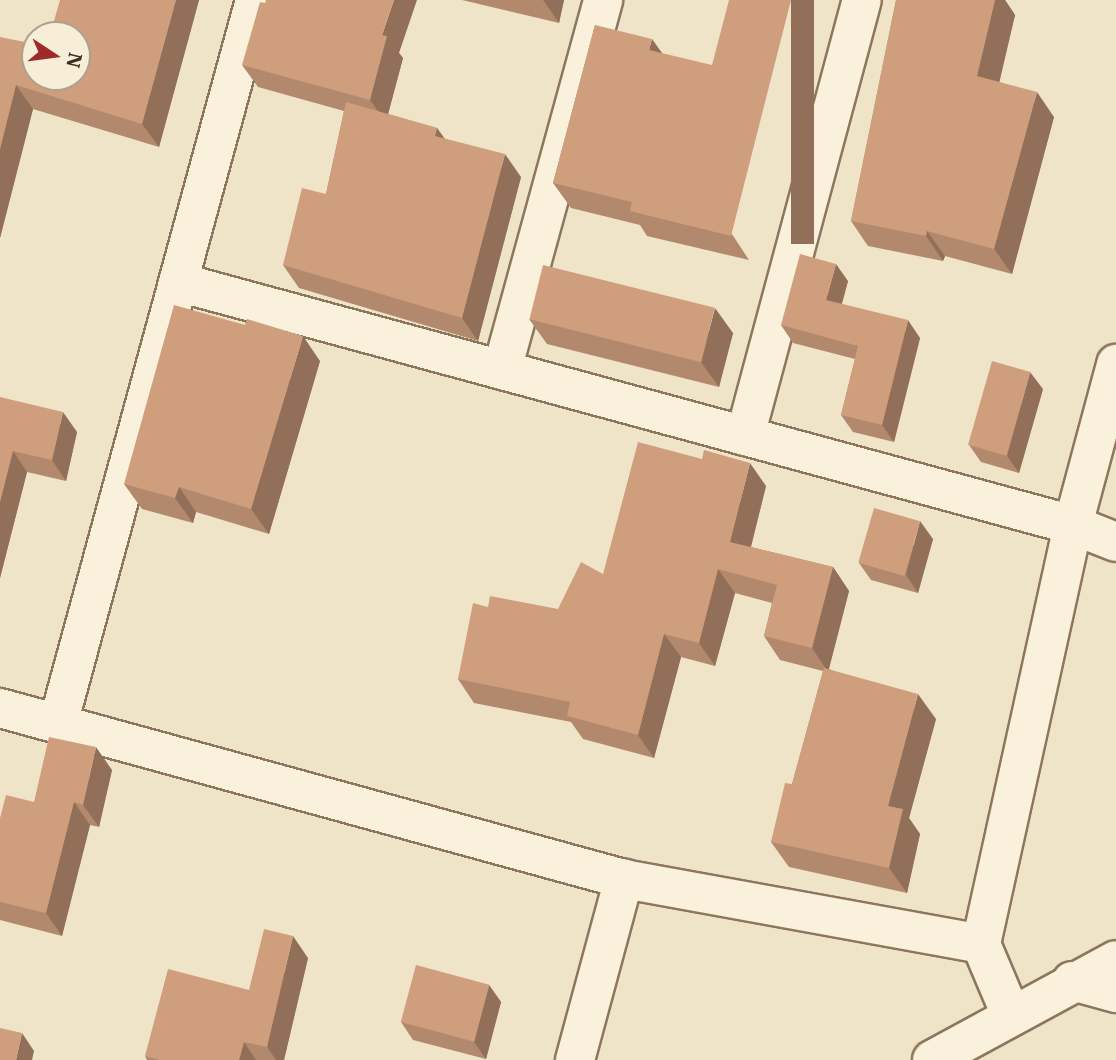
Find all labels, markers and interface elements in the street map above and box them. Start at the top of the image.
north arrow [21,21,91,91]
text: N [61,50,88,70]

